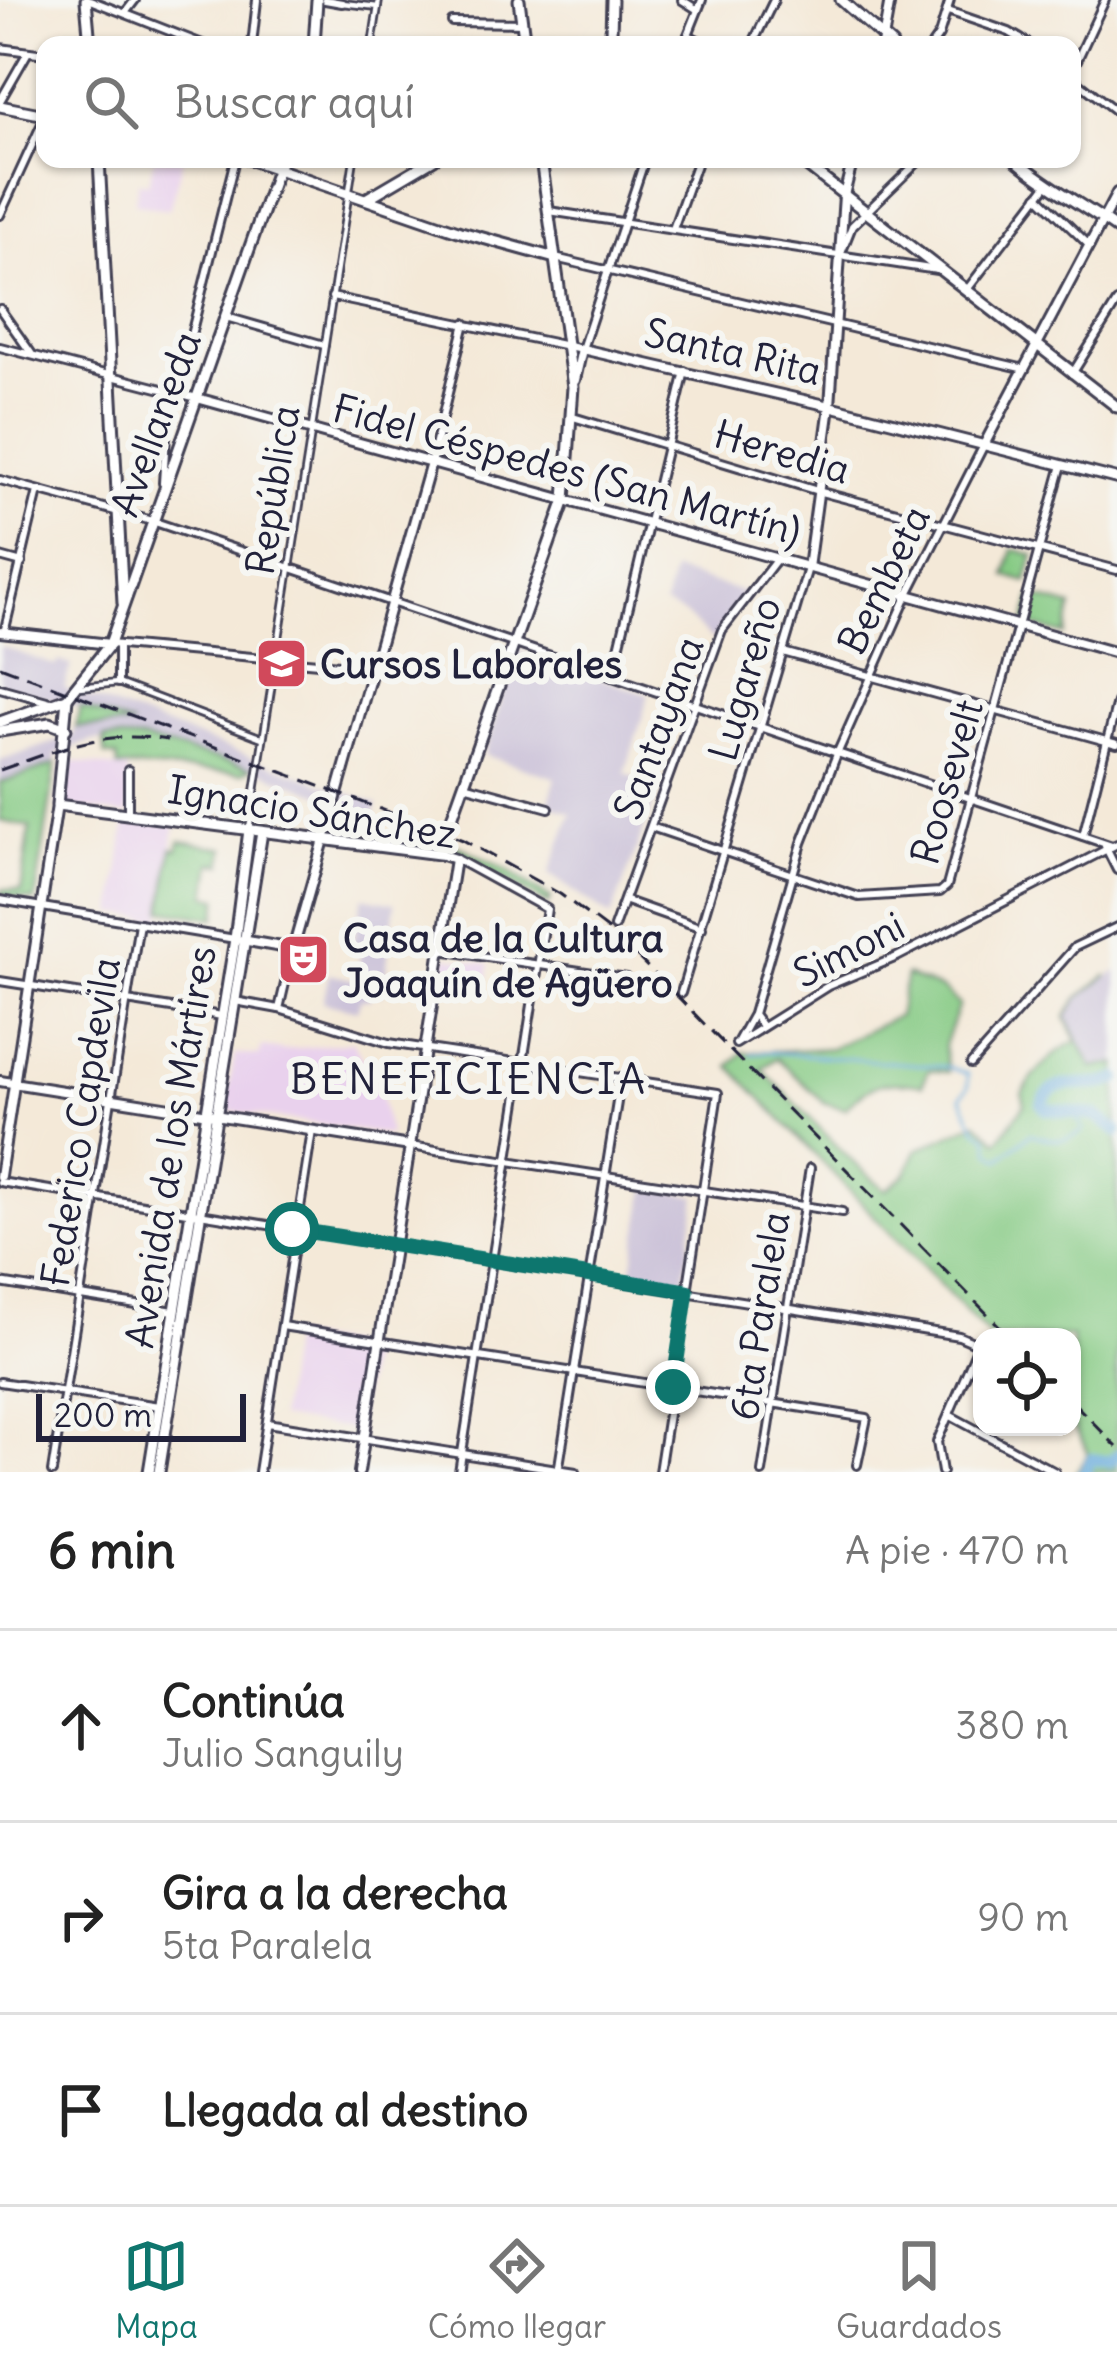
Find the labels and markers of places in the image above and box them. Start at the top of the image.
school or university icon: Cursos Laborales [253,636,309,692]
place label: Cursos Laborales [320,640,622,689]
place label: Casa de la Cultura Joaquín de Agüero [343,914,673,1008]
theatre icon: Casa de la Cultura Joaquín de Agüero [276,932,332,988]

